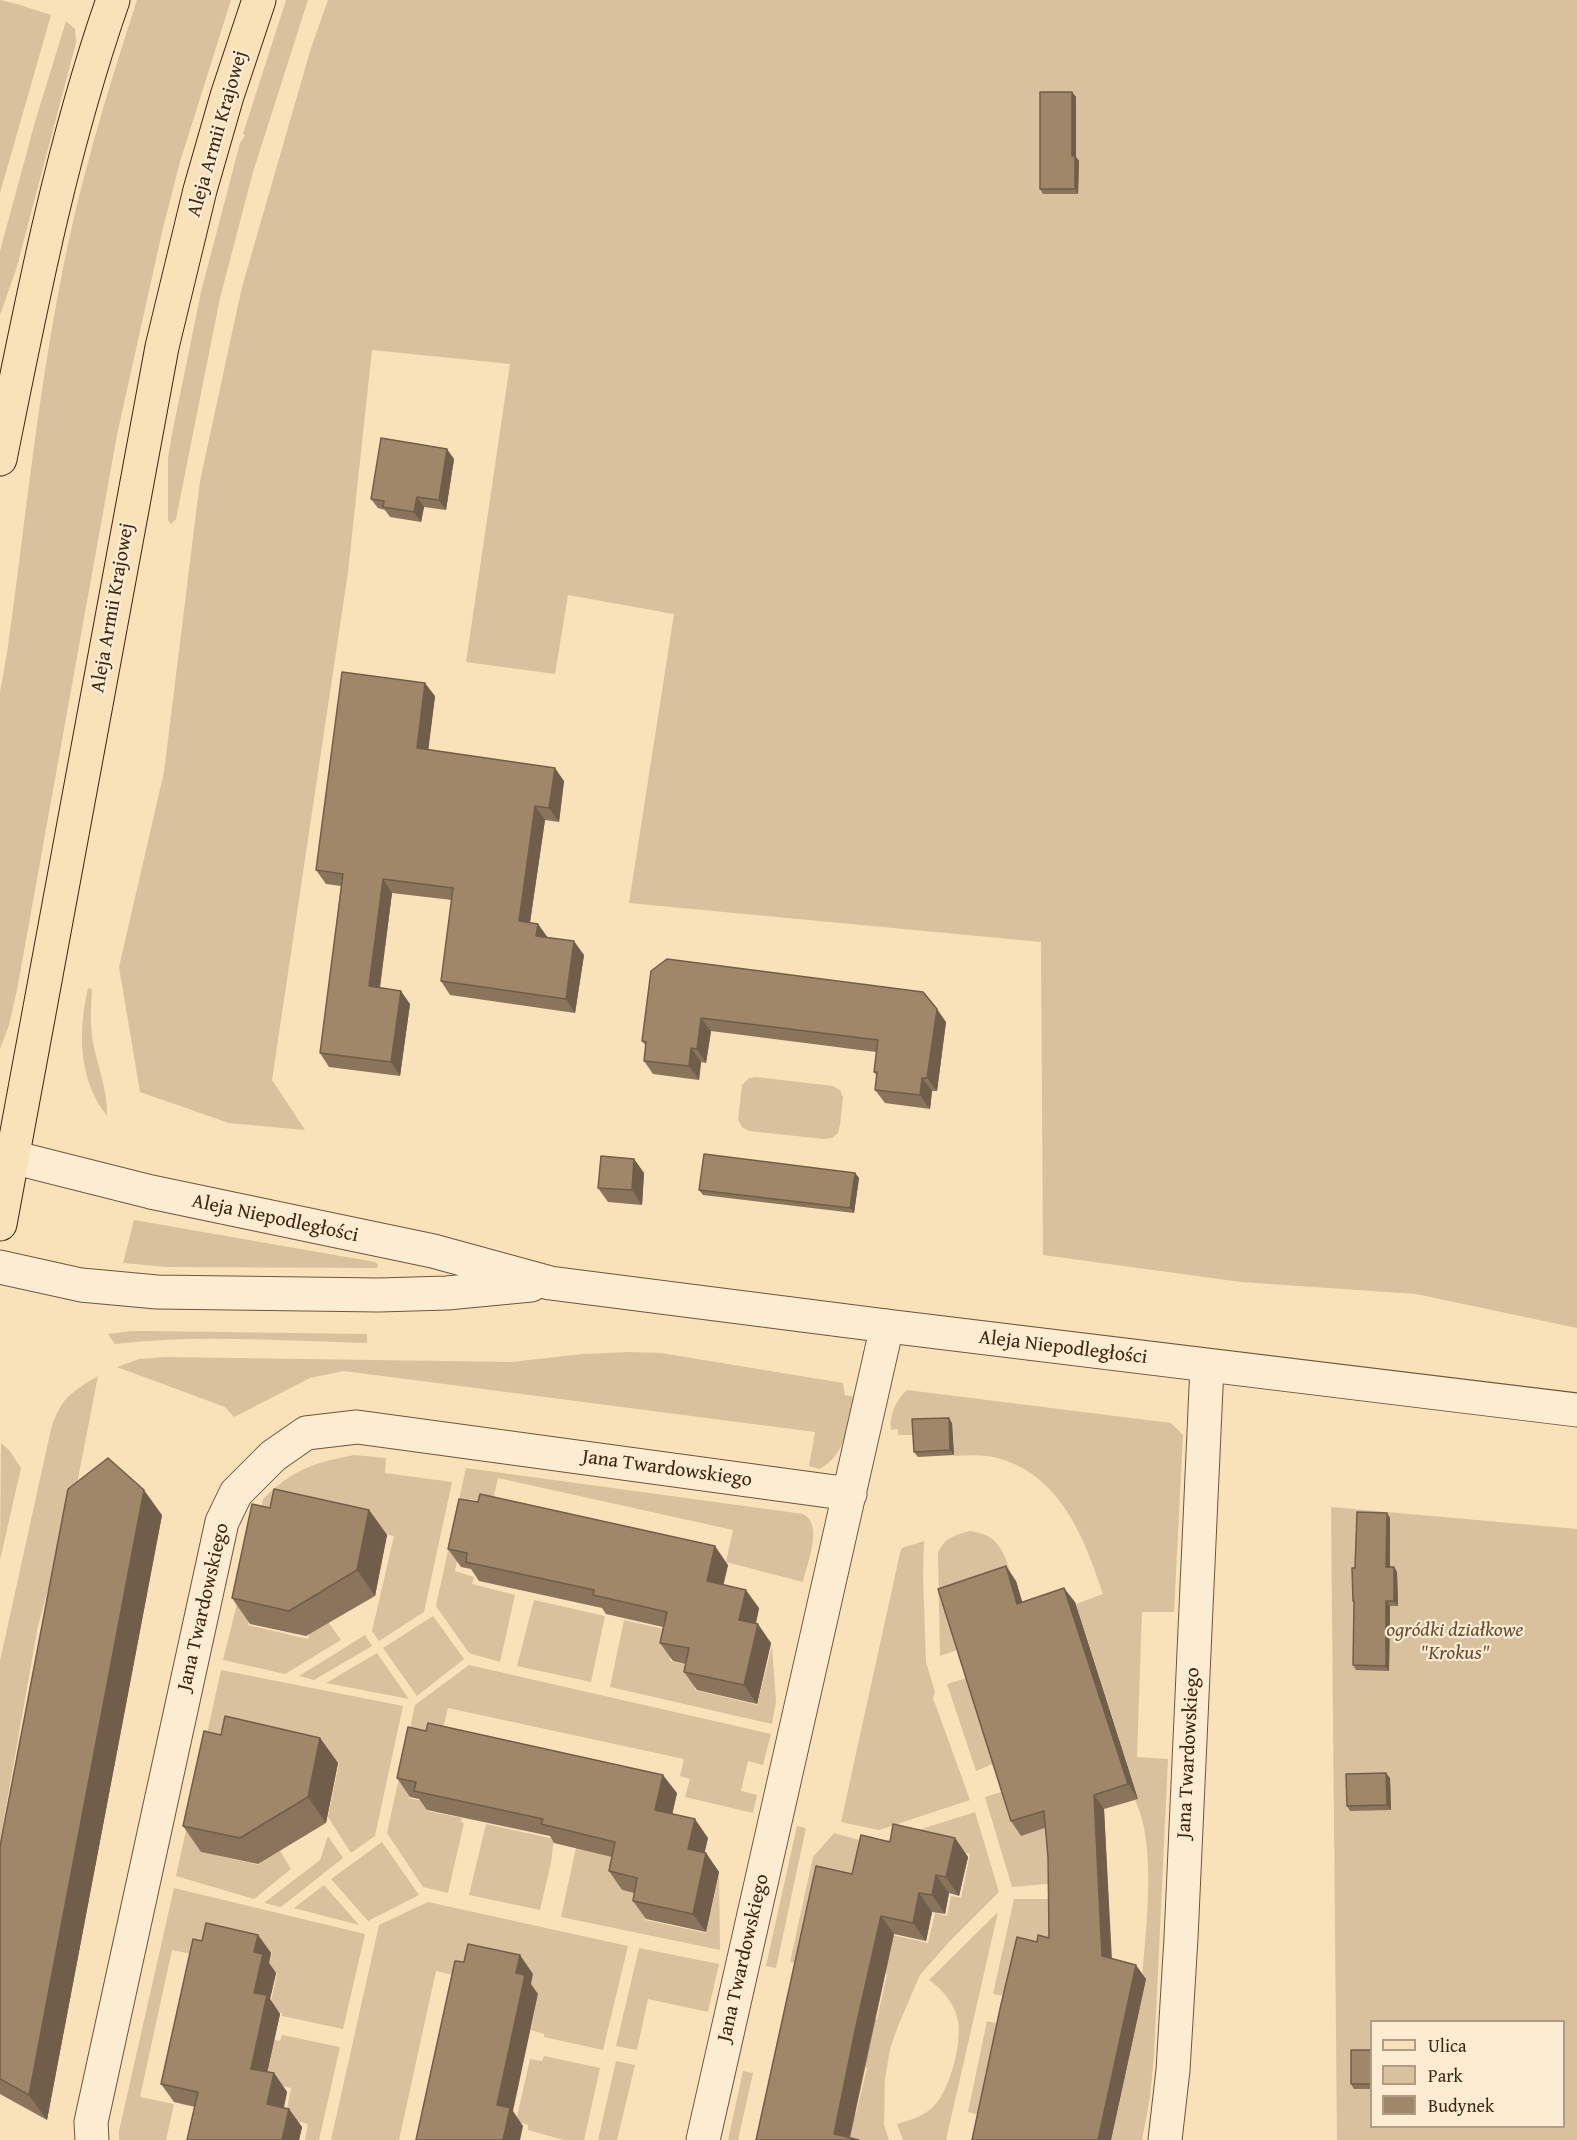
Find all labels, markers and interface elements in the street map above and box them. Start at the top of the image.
street label: Aleja Armii Krajowej [183,48,253,220]
street label: Aleja Armii Krajowej [86,521,140,695]
street label: Aleja Niepodległości [190,1190,360,1248]
street label: Aleja Niepodległości [977,1326,1149,1370]
street label: Jana Twardowskiego [580,1445,754,1493]
street label: Jana Twardowskiego [173,1521,235,1693]
park label: ogródki działkowe "Krokus" [1387,1619,1523,1666]
street label: Jana Twardowskiego [1173,1667,1205,1839]
street label: Jana Twardowskiego [713,1872,775,2044]
legend [1370,2020,1565,2128]
text: Ulica [1428,2032,1466,2059]
text: Park [1428,2062,1463,2089]
text: Budynek [1428,2092,1494,2119]

